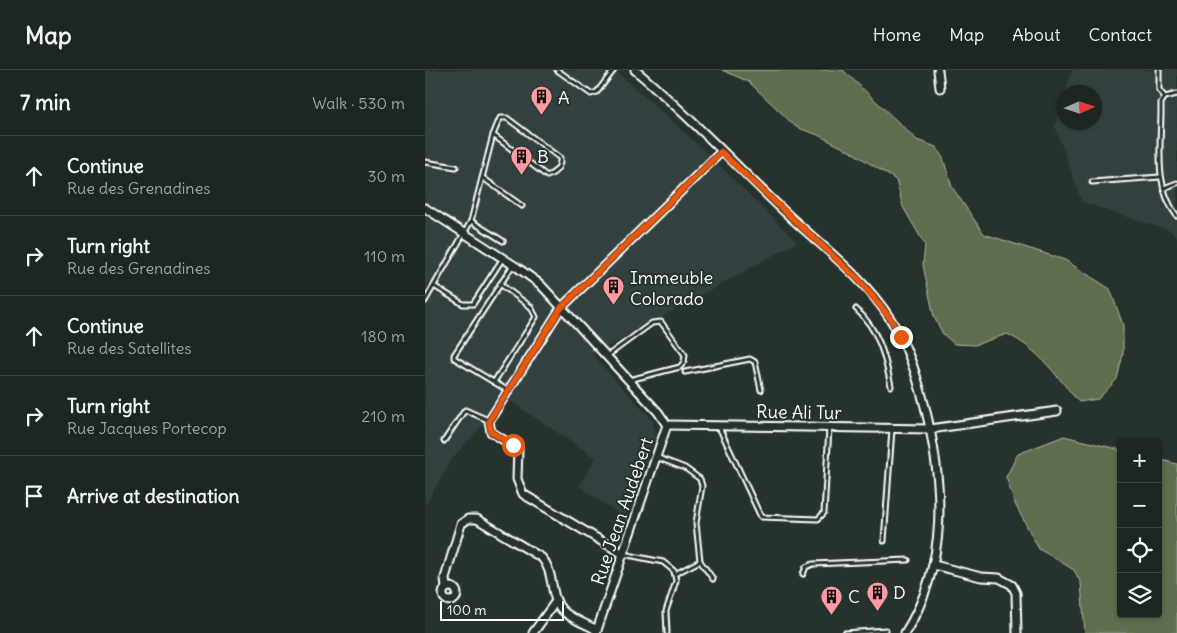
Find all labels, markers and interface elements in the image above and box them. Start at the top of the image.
text: Map [25,20,72,50]
text: Home [873,23,921,46]
text: Map [949,23,984,46]
text: About [1012,23,1060,46]
text: Contact [1088,23,1152,46]
building icon: A [530,85,554,116]
north arrow [1057,85,1102,130]
place label: A [558,86,570,109]
text: 7 min [20,89,71,116]
text: Walk · 530 m [312,93,405,113]
building icon: B [509,144,533,175]
place label: B [537,145,549,168]
text: Continue [67,154,144,178]
icon: ahead [20,162,48,190]
text: 30 m [368,166,405,186]
text: Rue des Grenadines [67,178,211,198]
text: Turn right [67,234,150,258]
icon: right [20,242,48,270]
text: 110 m [364,246,405,266]
text: Rue des Grenadines [67,258,211,278]
place label: Immeuble Colorado [630,266,713,310]
building icon: Immeuble Colorado [602,275,626,306]
text: Continue [67,314,144,338]
icon: ahead [20,322,48,350]
text: 180 m [361,326,405,346]
route end [890,326,913,349]
text: Rue des Satellites [67,338,192,358]
text: Turn right [67,394,150,418]
street label: Rue Ali Tur [756,400,843,424]
icon: right [20,402,48,430]
text: 210 m [362,406,405,426]
text: Rue Jacques Portecop [67,418,227,438]
route start [502,434,525,457]
street label: Rue Jean Audebert [586,434,658,588]
map controls [1117,438,1162,618]
button: + [1117,438,1162,483]
icon: arrive [20,482,48,510]
button: − [1117,483,1162,528]
text: Arrive at destination [67,484,240,508]
button: locate [1117,528,1162,573]
button: layers [1117,573,1162,618]
building icon: D [865,580,889,611]
place label: D [893,581,906,604]
building icon: C [820,584,844,615]
place label: C [848,585,860,608]
scale bar [440,598,564,621]
text: 100 m [447,601,487,619]

